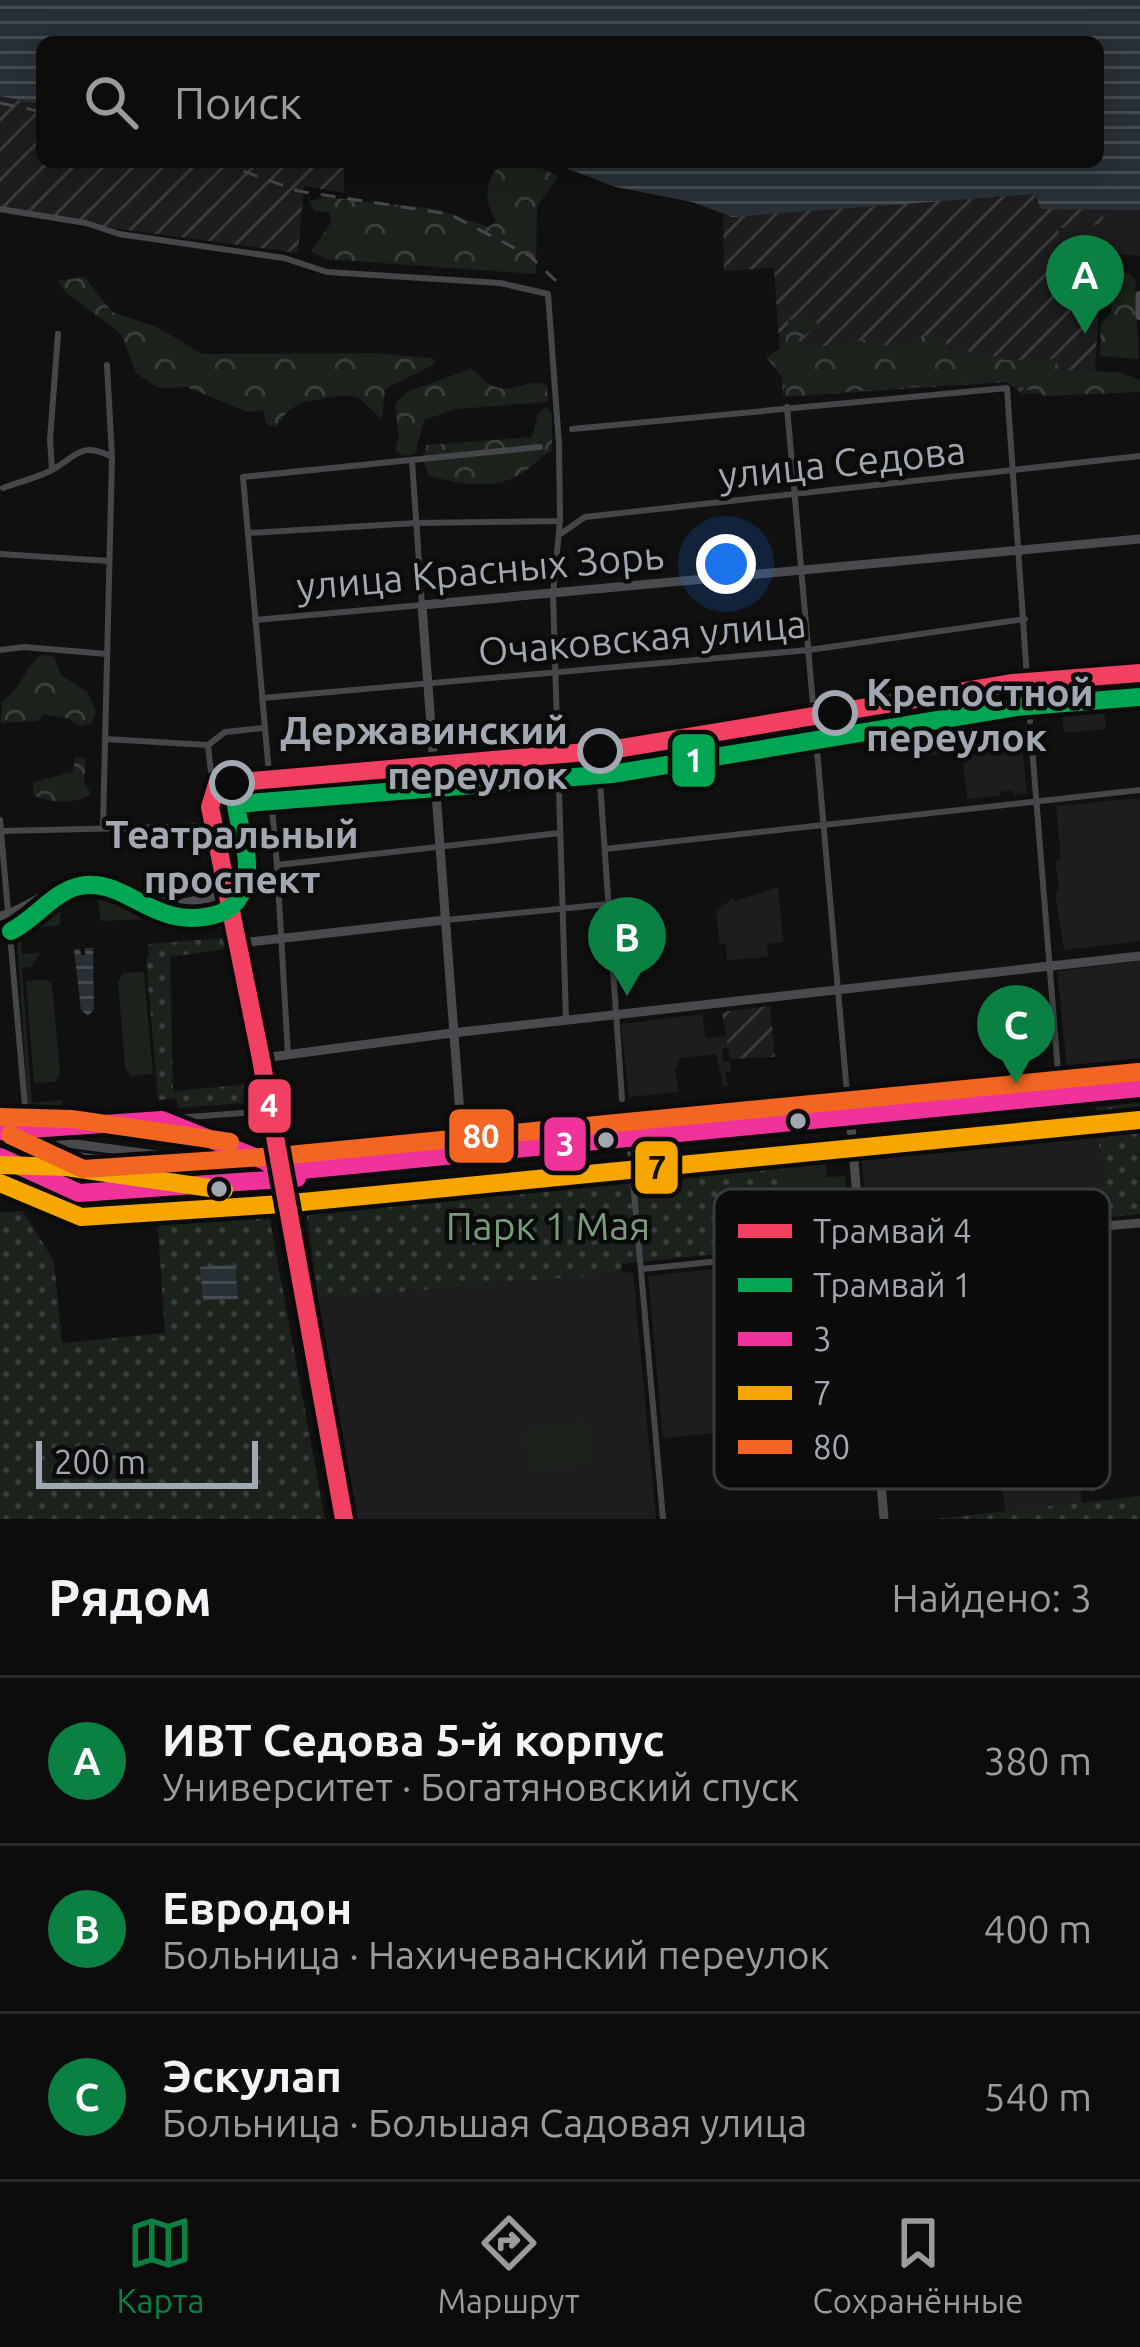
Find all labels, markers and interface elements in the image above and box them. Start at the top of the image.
search box [36,36,1104,168]
icon: search [78,69,144,135]
text: Поиск [174,77,302,128]
pin: A [1046,235,1124,334]
street label: улица Седова [716,428,968,496]
street label: улица Красных Зорь [295,533,665,607]
your location [696,534,756,594]
street label: Очаковская улица [476,601,808,673]
place label: Крепостной переулок [866,670,1094,758]
marker: Крепостной переулок [814,692,856,734]
place label: Державинский переулок [280,708,568,796]
marker: Державинский переулок [579,730,621,772]
line badge: 1 [670,732,717,789]
text: 1 [685,741,703,778]
marker: Театральный проспект [211,762,253,804]
place label: Театральный проспект [105,812,359,900]
pin: B [588,897,666,996]
pin: C [977,985,1055,1084]
line badge: 4 [246,1077,293,1135]
text: 4 [260,1086,278,1123]
line badge: 80 [447,1107,516,1165]
unlabelled marker [787,1110,809,1132]
line badge: 3 [542,1115,588,1173]
text: 80 [462,1117,500,1154]
text: 3 [556,1125,574,1162]
unlabelled marker [595,1129,617,1151]
line badge: 7 [633,1139,680,1196]
text: 7 [648,1148,666,1185]
unlabelled marker [208,1178,230,1200]
legend [714,1189,1110,1489]
park label: Парк 1 Мая [446,1204,650,1247]
text: Трамвай 4 [813,1212,972,1249]
text: Трамвай 1 [813,1266,972,1303]
text: 3 [813,1320,832,1357]
text: 7 [813,1374,832,1411]
text: 80 [813,1428,850,1465]
scale bar [36,1435,258,1488]
text: 200 m [54,1443,146,1480]
text: Рядом [48,1568,212,1626]
text: Найдено: 3 [892,1576,1092,1619]
text: ИВТ Седова 5-й корпус [162,1714,665,1765]
text: A [73,1739,101,1782]
text: 380 m [983,1739,1092,1782]
text: Университет · Богатяновский спуск [162,1765,799,1808]
text: Евродон [162,1882,352,1933]
text: B [74,1907,100,1950]
text: 400 m [983,1907,1092,1950]
text: Больница · Нахичеванский переулок [162,1933,830,1976]
text: Эскулап [162,2050,342,2101]
text: C [75,2075,99,2118]
text: 540 m [983,2075,1092,2118]
text: Больница · Большая Садовая улица [162,2101,807,2144]
tab: Карта [116,2210,204,2319]
tab: Маршрут [437,2210,580,2319]
tab: Сохранённые [813,2210,1024,2319]

